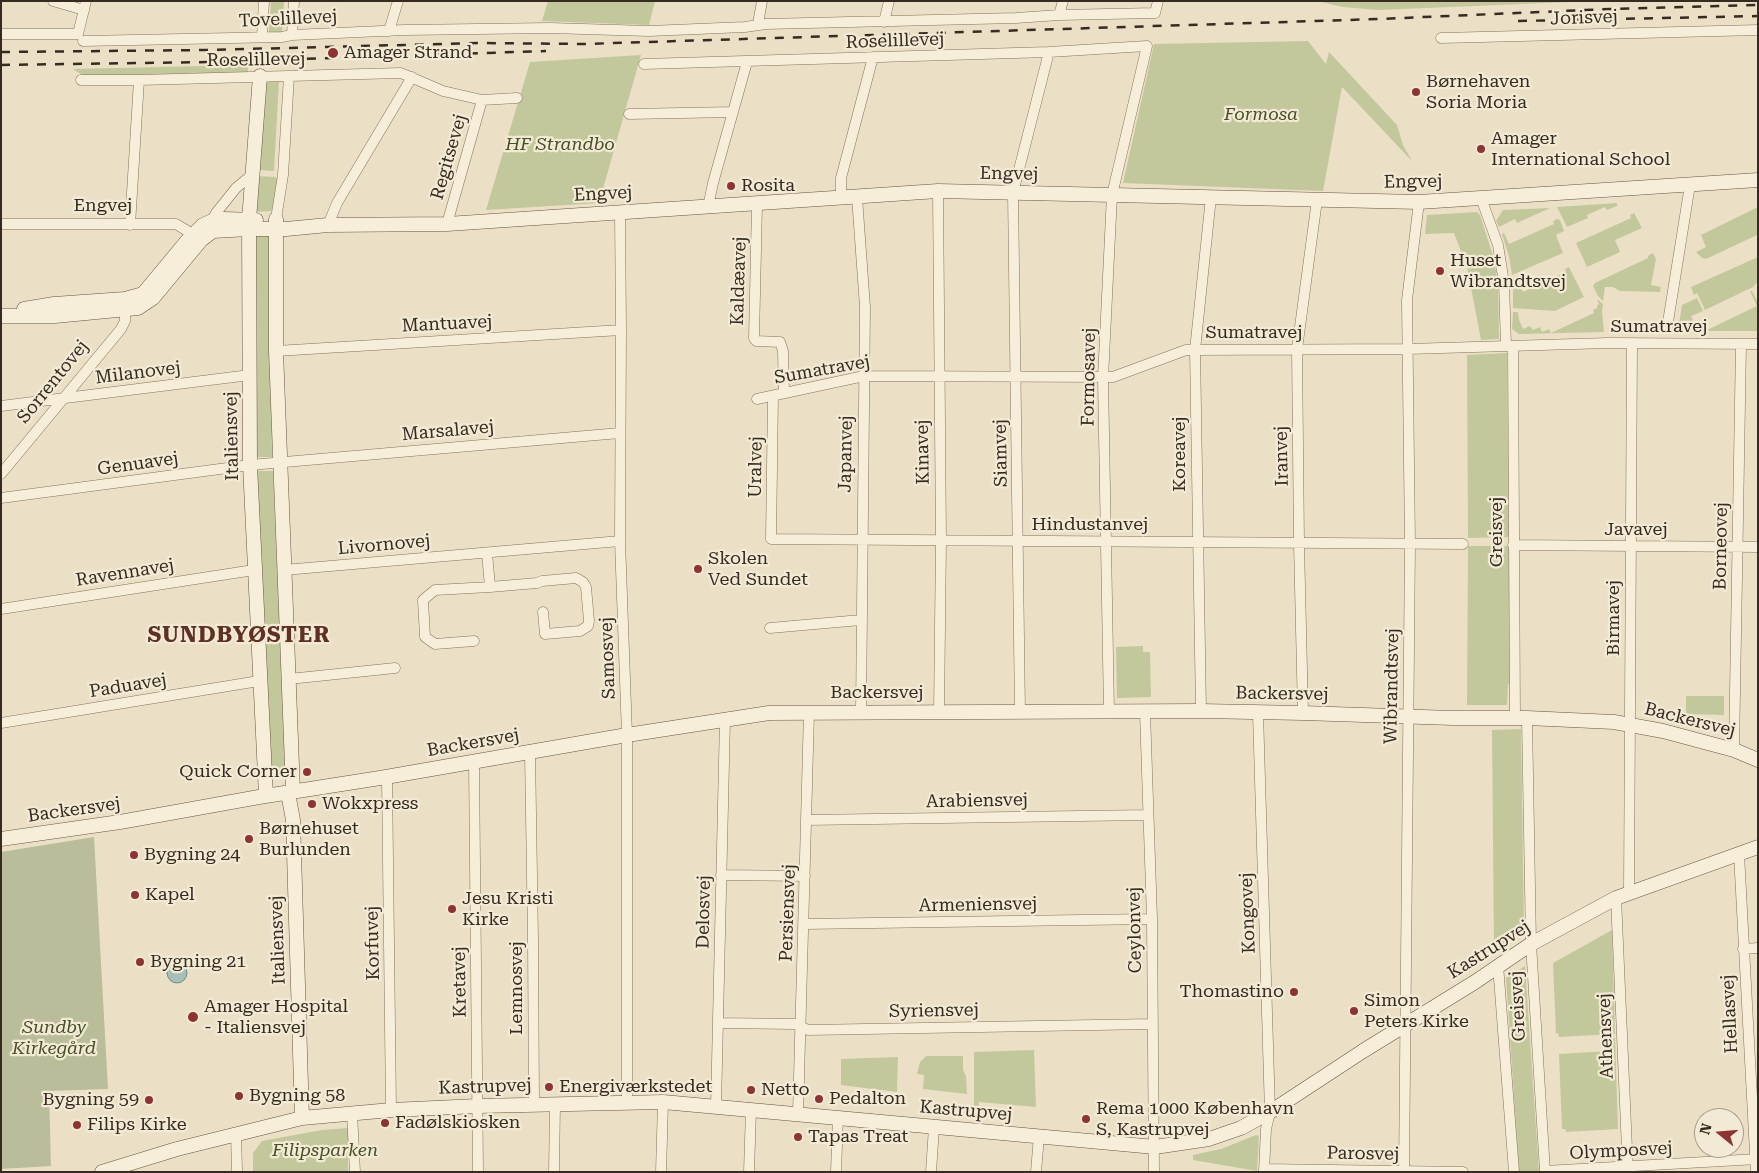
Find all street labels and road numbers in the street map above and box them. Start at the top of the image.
street label: Tovelillevej [238,6,338,32]
street label: Jorisvej [1550,6,1618,30]
street label: Roselillevej [845,28,945,54]
street label: Roselillevej [206,48,306,72]
street label: Regitsevej [426,112,472,202]
street label: Engvej [979,163,1039,185]
street label: Engvej [1383,171,1443,193]
street label: Engvej [573,182,633,206]
street label: Engvej [74,195,132,217]
street label: Kaldæavej [727,236,751,326]
street label: Mantuavej [401,311,493,337]
street label: Sumatravej [1611,316,1707,338]
street label: Sumatravej [1206,322,1302,344]
street label: Formosavej [1077,327,1101,427]
street label: Sorrentovej [13,336,93,428]
street label: Sumatravej [772,351,872,389]
street label: Milanovej [94,357,182,389]
street label: Italiensvej [220,391,244,481]
street label: Japanvej [835,415,857,493]
street label: Marsalavej [401,416,495,446]
street label: Koreavej [1169,416,1191,492]
street label: Kinavej [912,419,934,485]
street label: Siamvej [990,419,1012,487]
street label: Iranvej [1271,426,1293,486]
street label: Uralvej [745,436,767,498]
street label: Genuavej [96,448,180,480]
street label: Greisvej [1486,497,1508,567]
street label: Borneovej [1709,502,1733,590]
street label: Hindustanvej [1032,514,1148,536]
street label: Javavej [1604,519,1668,541]
street label: Livornovej [337,530,431,560]
street label: Ravennavej [74,555,176,591]
street label: Birmavej [1603,580,1625,656]
street label: Samosvej [596,617,620,699]
street label: Wibrandtsvej [1380,628,1404,744]
street label: Paduavej [88,669,168,703]
street label: Backersvej [830,682,924,704]
street label: Backersvej [1235,682,1329,706]
street label: Backersvej [1642,698,1738,742]
street label: Backersvej [425,724,521,762]
street label: Arabiensvej [926,789,1028,813]
street label: Backersvej [26,793,122,827]
street label: Persiensvej [775,864,801,962]
street label: Kongovej [1236,872,1260,954]
street label: Delosvej [693,875,715,949]
street label: Ceylonvej [1123,886,1147,974]
street label: Armeniensvej [918,893,1038,917]
street label: Italiensvej [266,895,290,985]
street label: Korfuvej [362,905,384,981]
street label: Kastrupvej [1444,916,1534,984]
street label: Lemnosvej [506,941,528,1035]
street label: Kretavej [449,946,471,1018]
street label: Greisvej [1505,970,1531,1042]
street label: Hellasvej [1717,974,1743,1054]
street label: Athensvej [1594,993,1618,1079]
street label: Syriensvej [889,999,979,1023]
street label: Kastrupvej [438,1075,532,1099]
street label: Kastrupvej [919,1096,1013,1126]
street label: Olymposvej [1569,1138,1673,1164]
street label: Parosvej [1326,1143,1400,1165]

